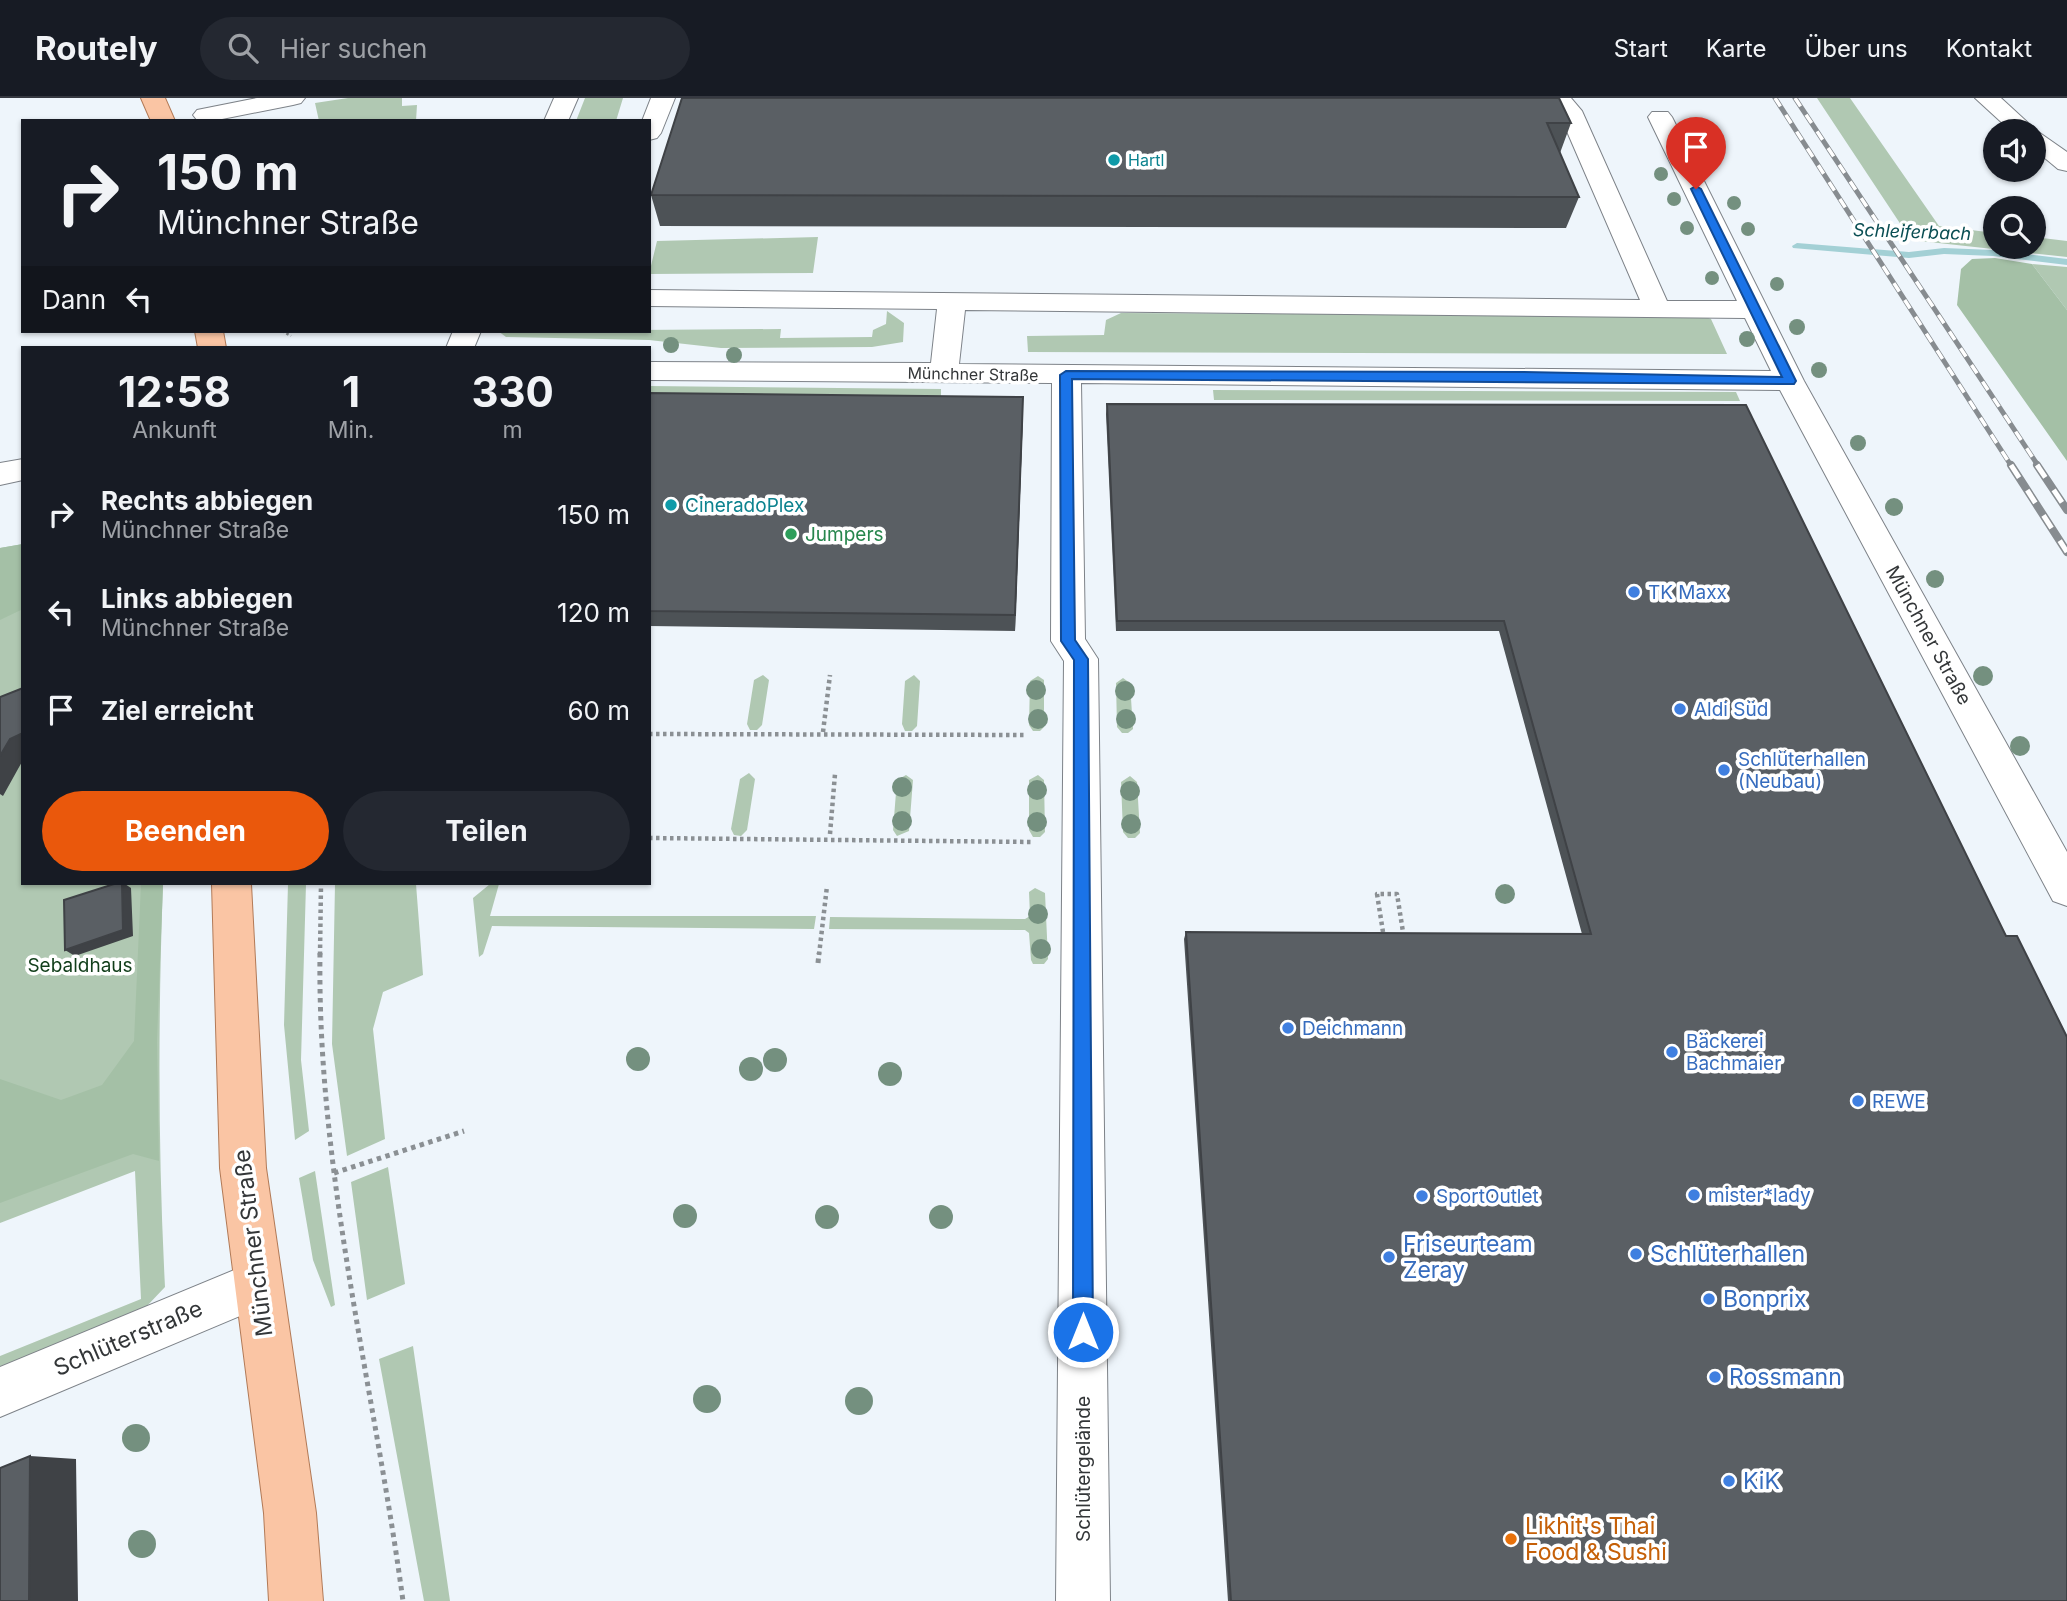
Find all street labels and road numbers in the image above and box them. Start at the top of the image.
street label: Münchner Straße [907,363,1039,385]
street label: Münchner Straße [1881,562,1976,709]
street label: Münchner Straße [228,1148,278,1338]
street label: Schlüterstraße [49,1294,207,1382]
street label: Schlütergelände [1072,1396,1095,1542]

